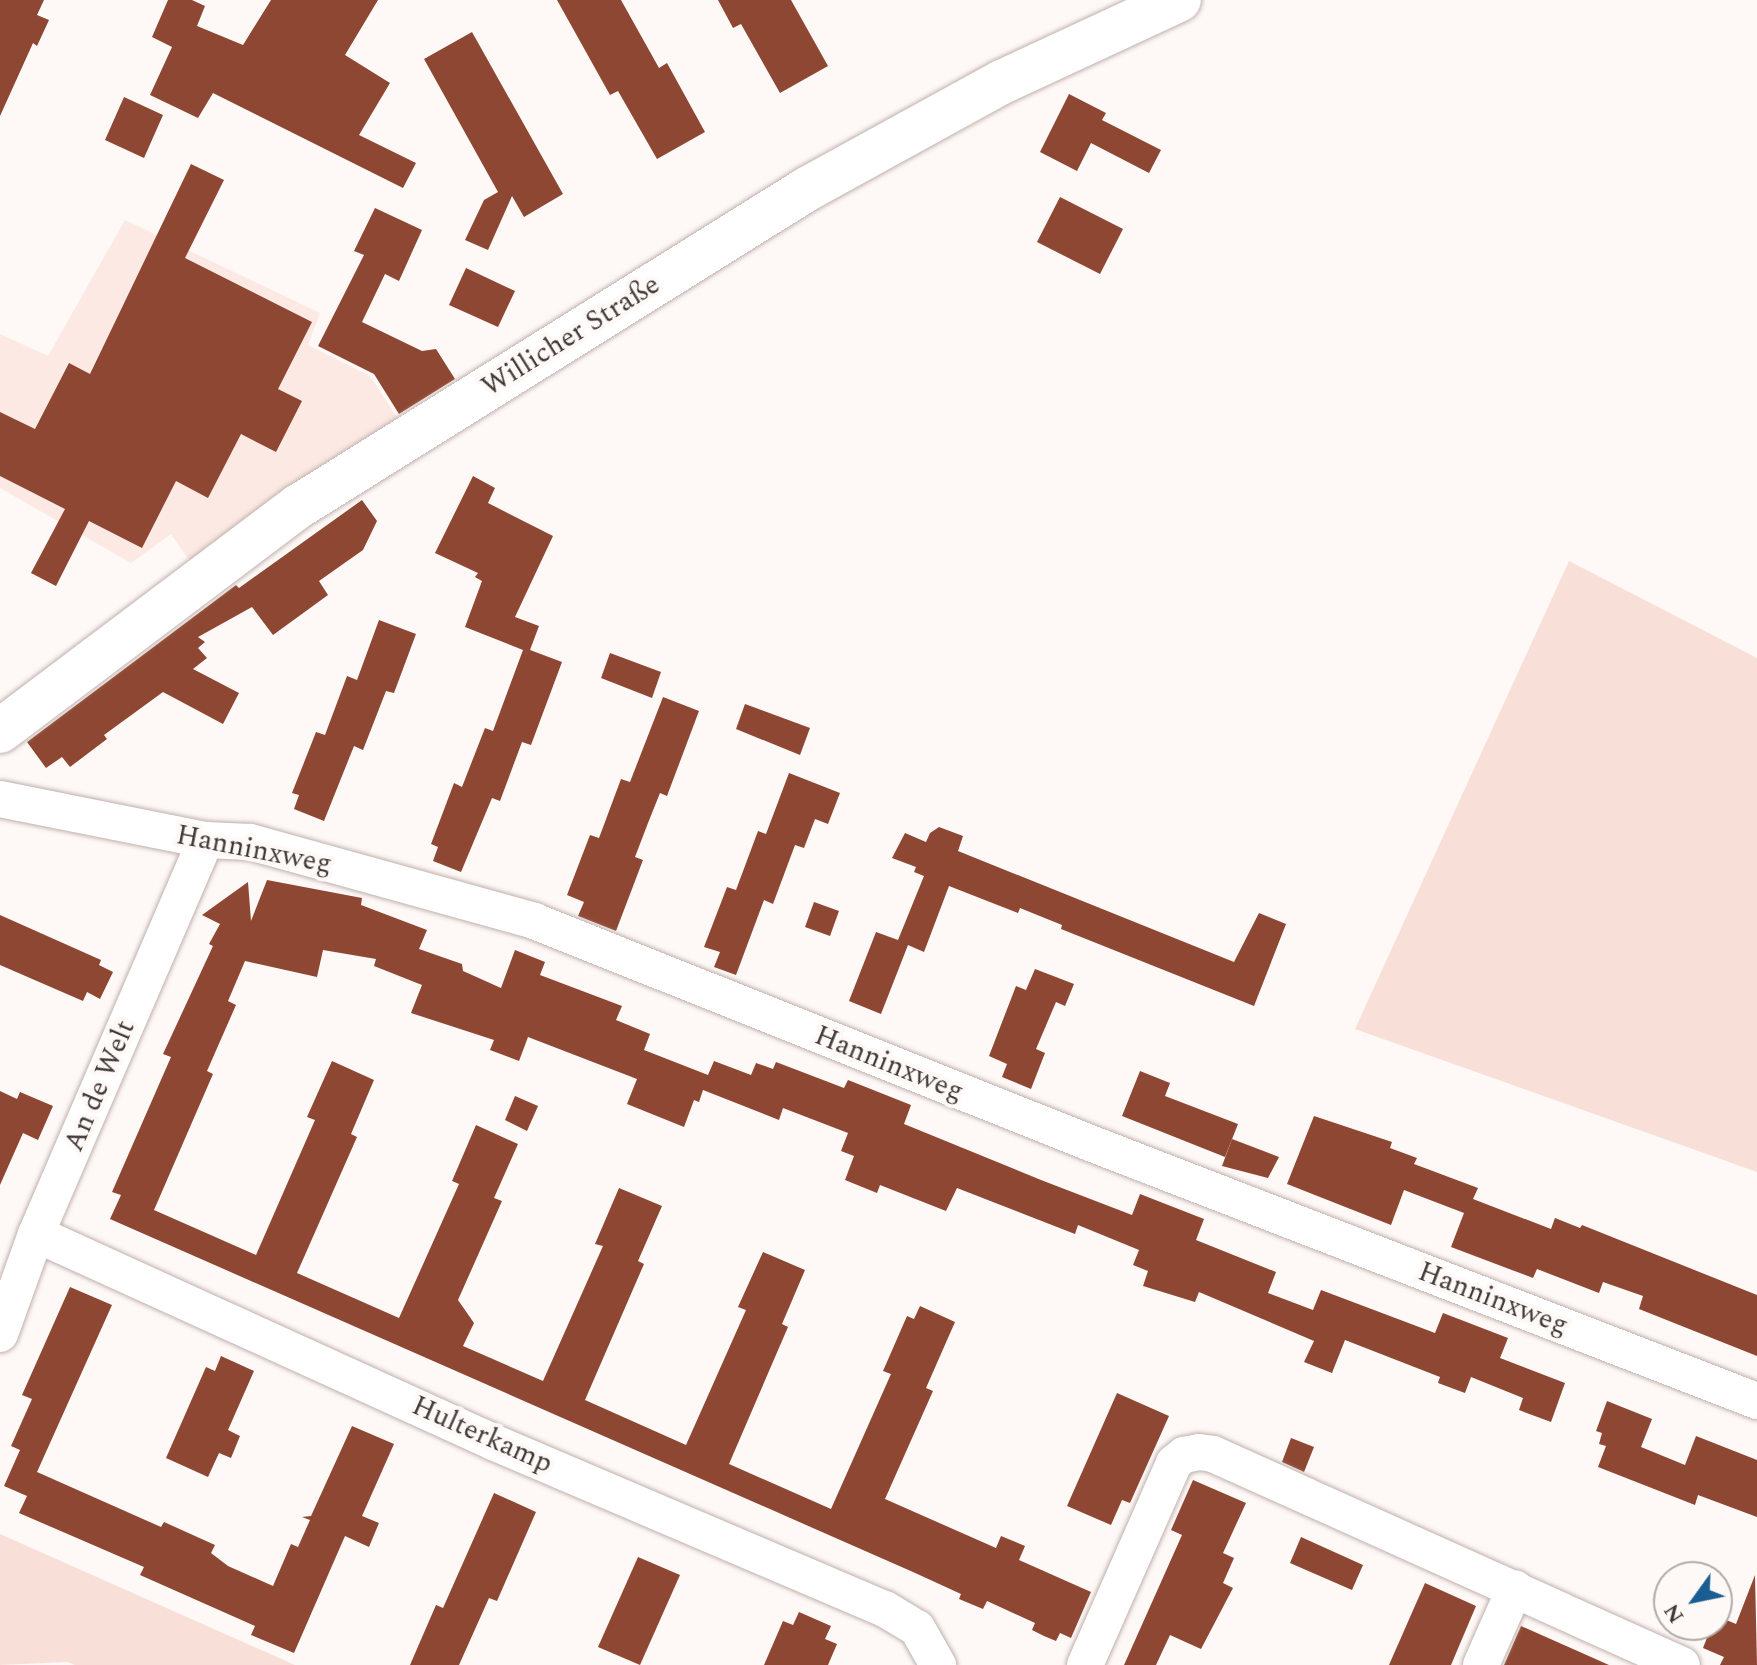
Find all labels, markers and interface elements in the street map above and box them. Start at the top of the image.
street label: Willicher Straße [476,268,666,404]
street label: Hanninxweg [173,818,335,882]
street label: An de Welt [57,1015,143,1157]
street label: Hanninxweg [810,1019,968,1109]
street label: Hanninxweg [1413,1255,1573,1343]
street label: Hulterkamp [407,1389,557,1481]
north arrow [1653,1561,1733,1641]
text: N [1655,1597,1693,1630]

